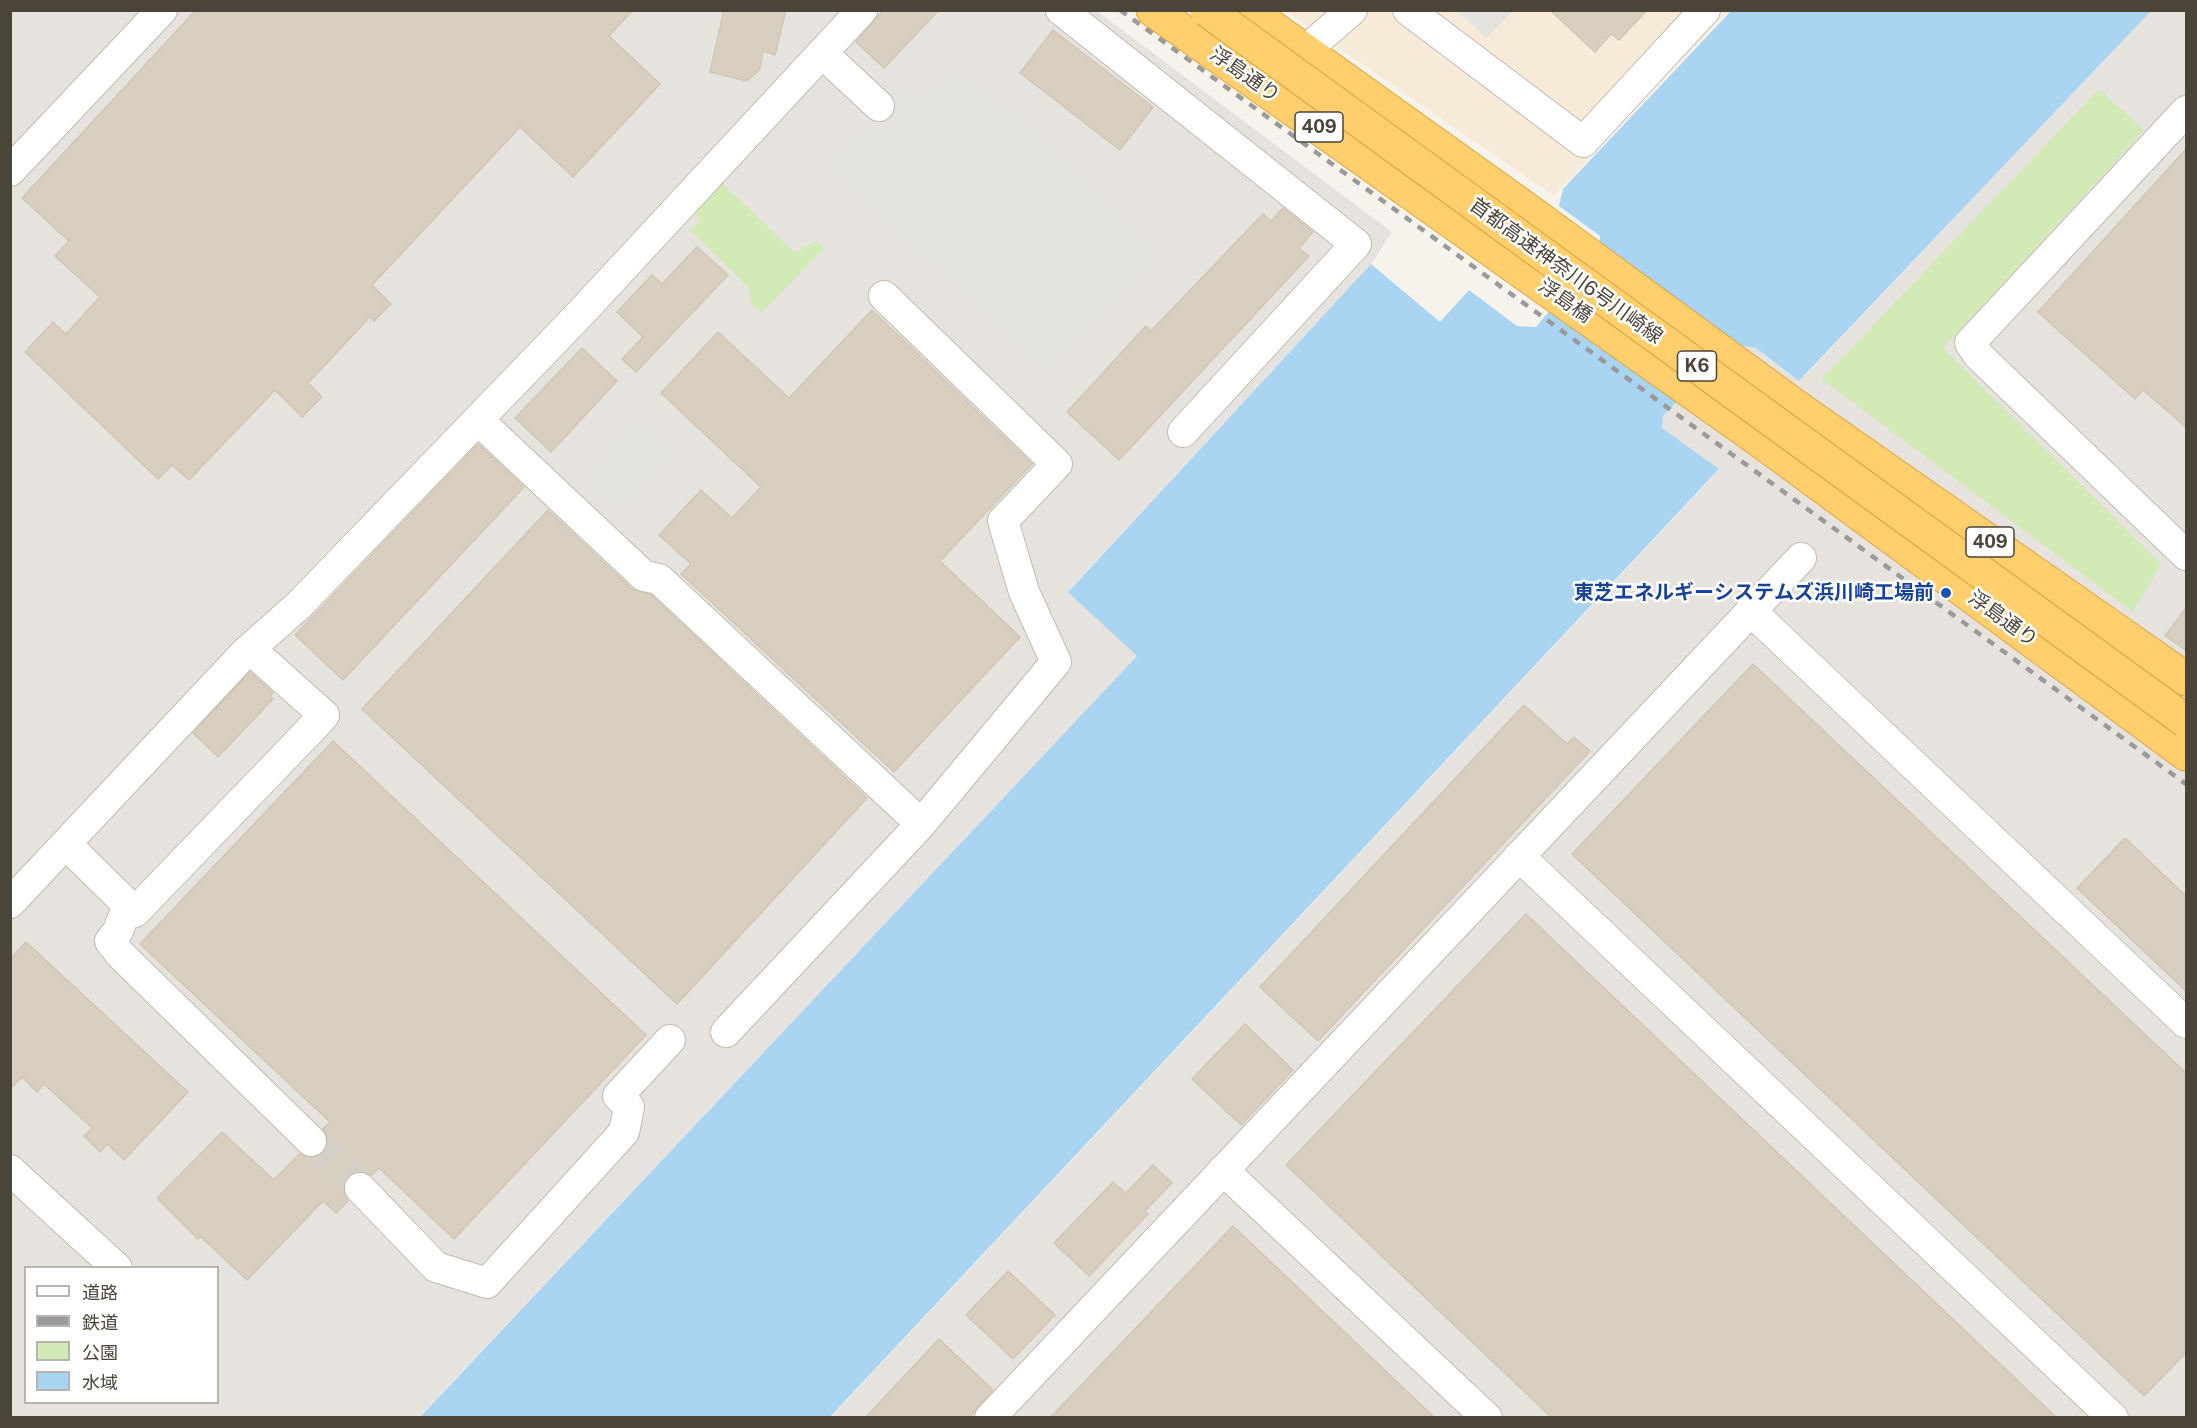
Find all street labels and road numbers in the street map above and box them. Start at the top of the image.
street label: 浮島通り [1205,42,1285,108]
road number: 409 [1295,112,1343,142]
street label: 首都高速神奈川6号川崎線 [1465,193,1667,349]
street label: 浮島橋 [1534,274,1596,328]
road number: K6 [1678,351,1716,381]
road number: 409 [1966,527,2014,557]
street label: 浮島通り [1964,586,2042,652]

